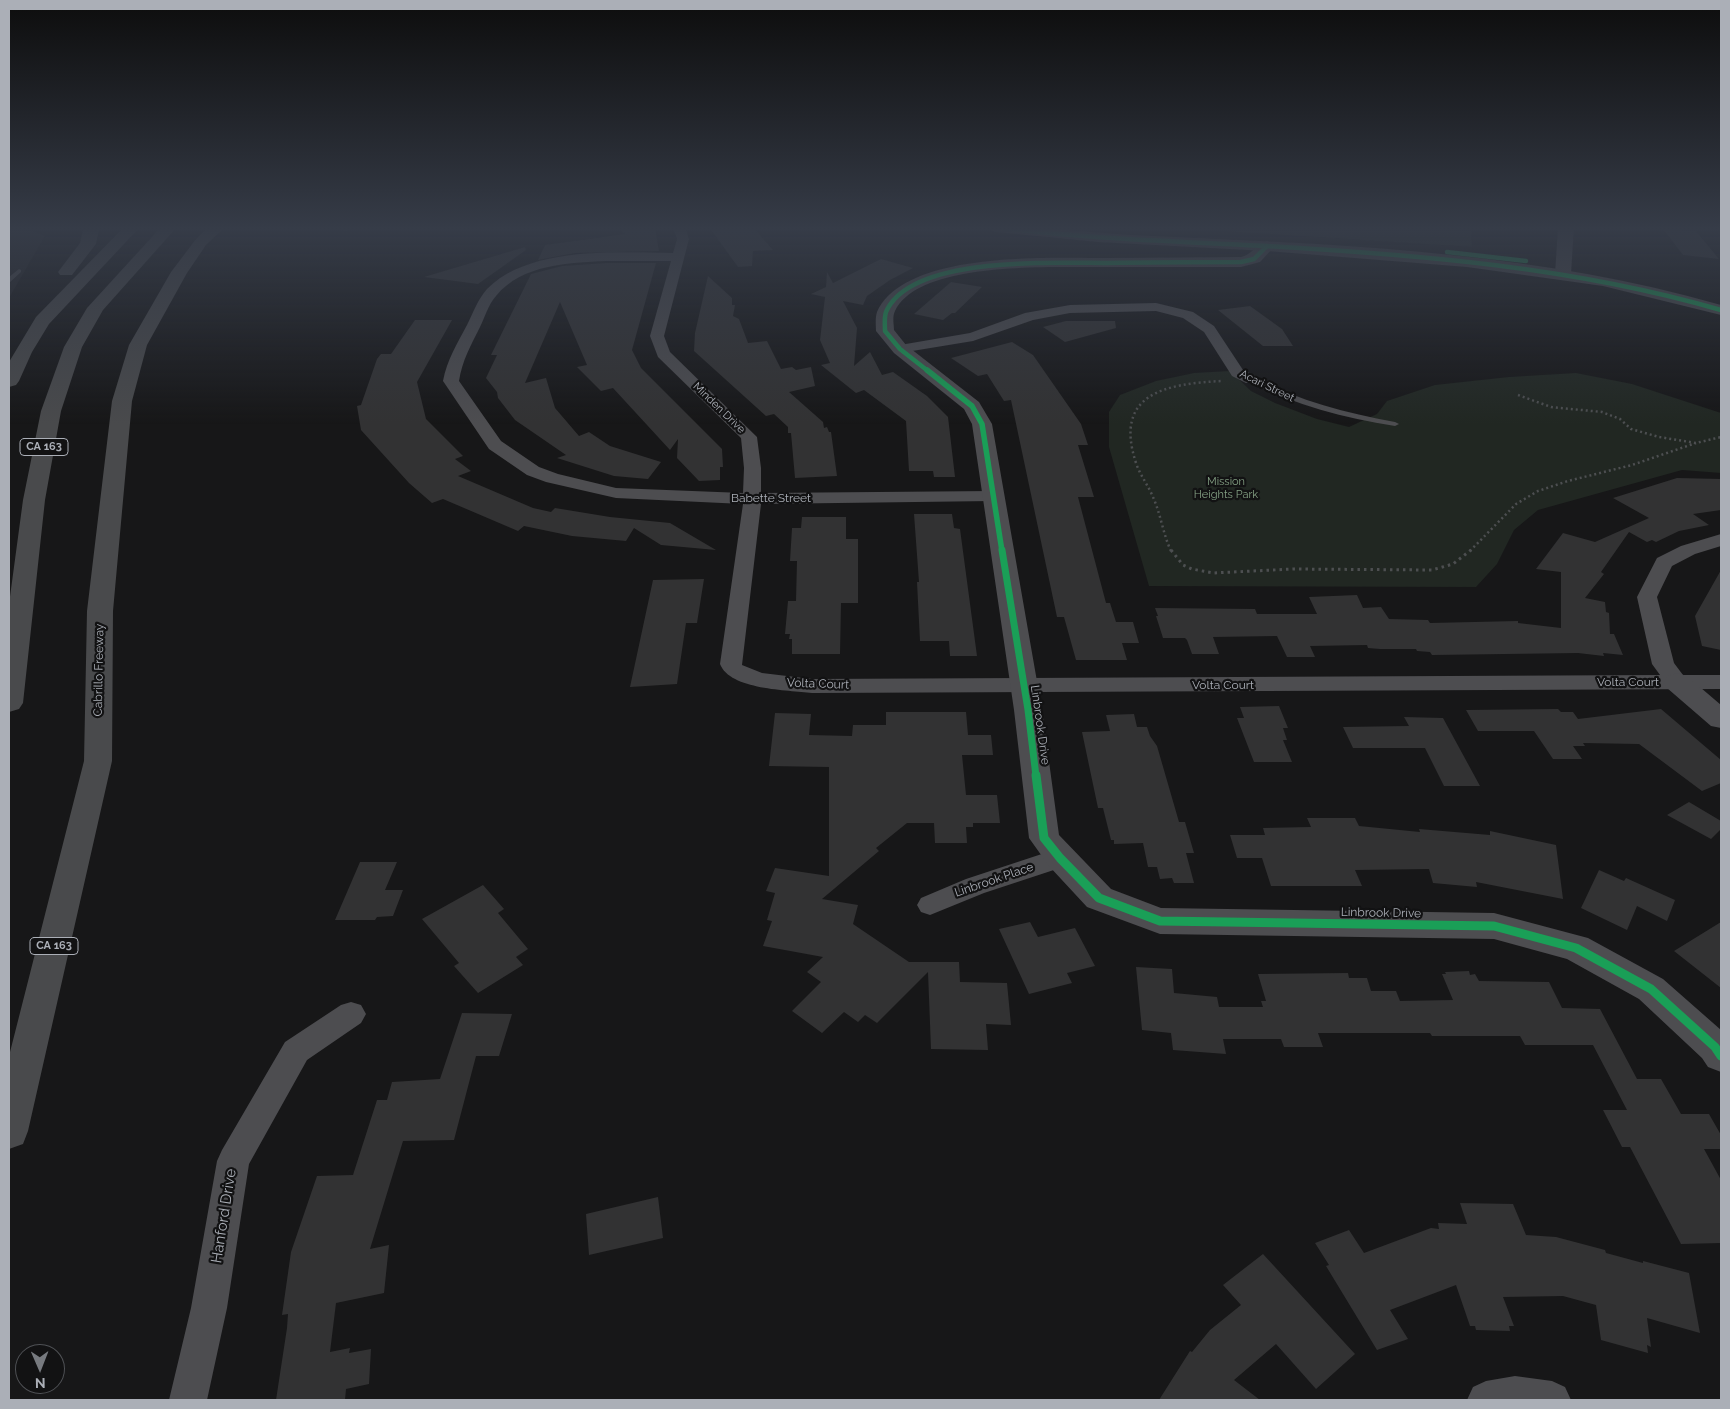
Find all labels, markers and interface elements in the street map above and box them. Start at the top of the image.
street label: Acari Street [1238,367,1296,405]
street label: Minden Drive [690,380,748,436]
road number: CA 163 [20,438,68,456]
park label: Mission Heights Park [1194,475,1258,501]
street label: Babette Street [731,491,811,505]
street label: Cabrillo Freeway [91,624,107,716]
street label: Volta Court [1597,675,1659,689]
street label: Volta Court [787,676,849,692]
street label: Volta Court [1192,678,1254,692]
street label: Linbrook Drive [1027,684,1053,766]
street label: Linbrook Place [953,860,1035,900]
street label: Linbrook Drive [1341,905,1421,921]
road number: CA 163 [30,938,78,954]
street label: Hanford Drive [208,1167,240,1265]
north arrow [15,1344,65,1394]
text: N [35,1375,46,1391]

